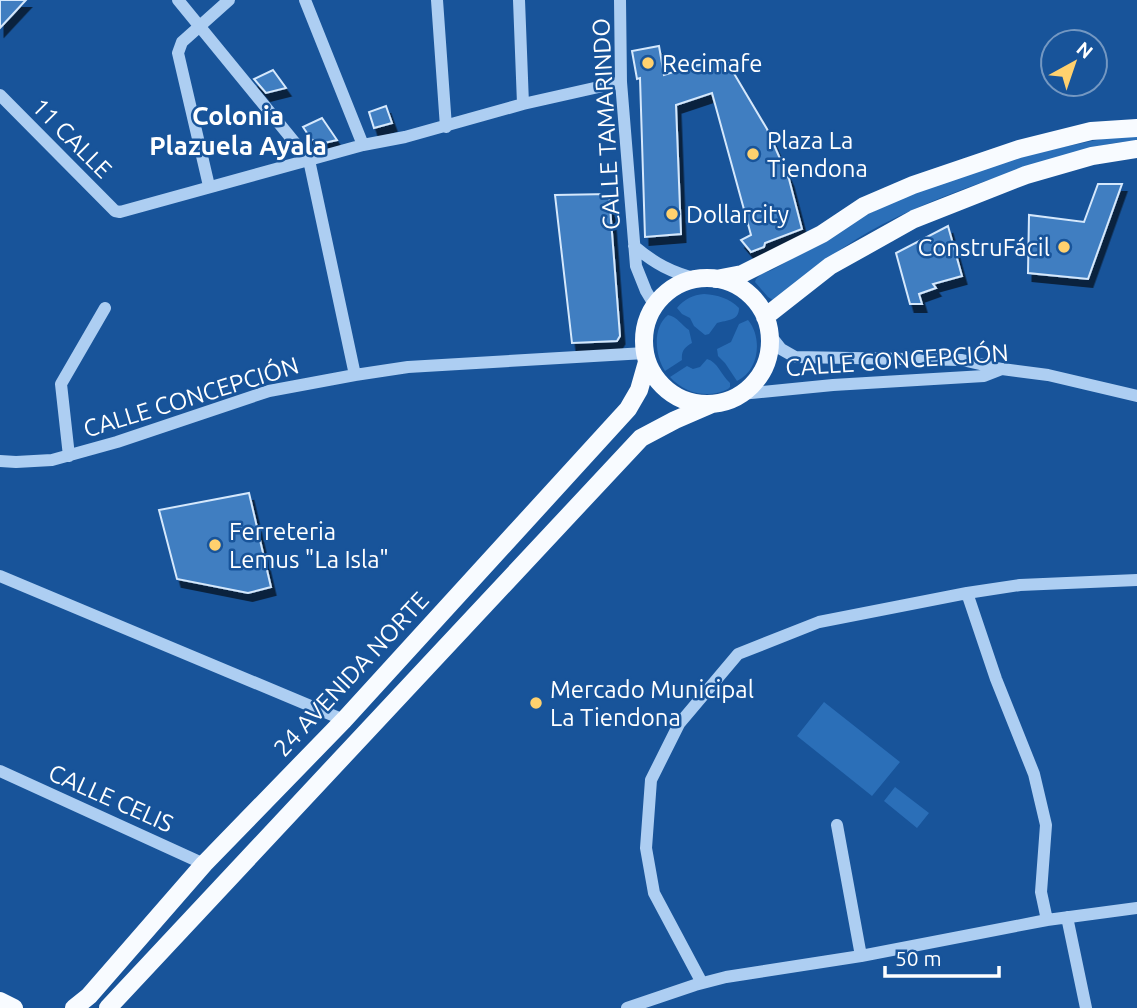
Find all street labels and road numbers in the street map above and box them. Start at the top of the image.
street label: CALLE TAMARINDO [587,17,625,231]
street label: 11 CALLE [27,93,117,183]
street label: CALLE CONCEPCIÓN [784,338,1009,381]
street label: CALLE CONCEPCIÓN [80,350,302,443]
street label: 24 AVENIDA NORTE [268,586,434,762]
street label: CALLE CELIS [45,759,177,837]

